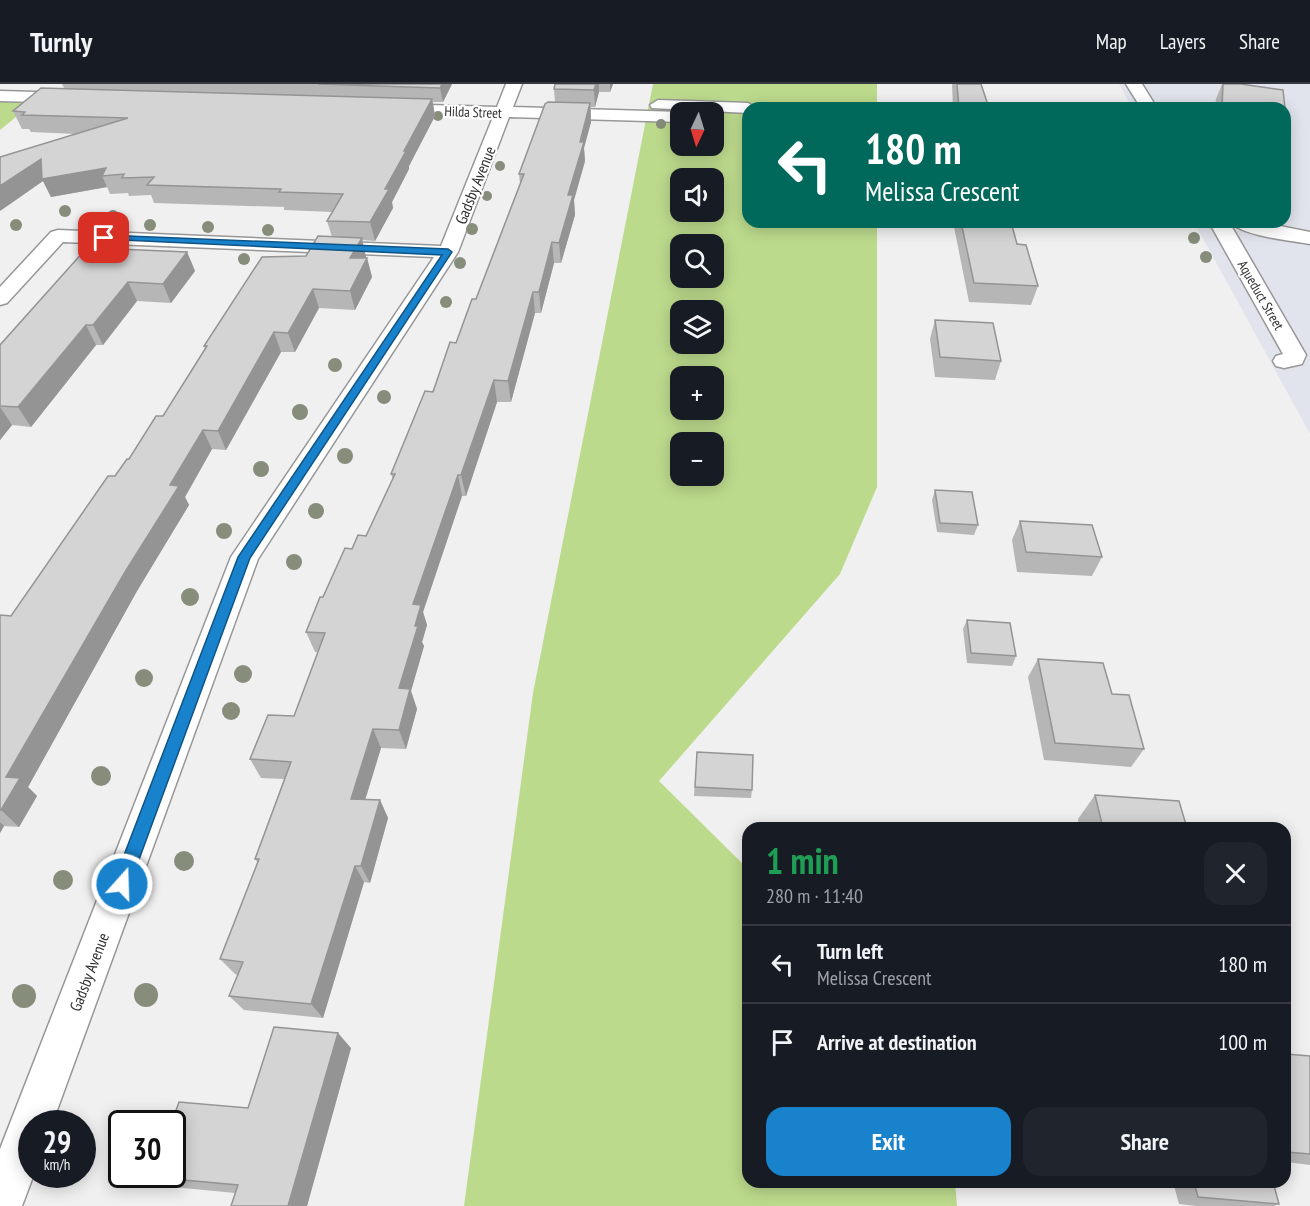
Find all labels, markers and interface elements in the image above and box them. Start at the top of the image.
text: Turnly [30,23,92,60]
text: Map [1096,28,1127,55]
text: Layers [1160,28,1206,55]
text: Share [1239,28,1280,55]
street label: Hilda Street [444,102,502,122]
north arrow [670,102,724,156]
map controls [670,102,724,486]
text: 180 m [865,121,962,176]
icon: left [766,126,844,204]
street label: Gadsby Avenue [450,143,500,227]
button: sound [670,168,724,222]
text: Melissa Crescent [865,174,1020,208]
pin [78,212,129,263]
icon: arrive [87,221,120,254]
button: search [670,234,724,288]
street label: Aqueduct Street [1234,257,1288,333]
button: layers [670,300,724,354]
button: + [670,366,724,420]
button: − [670,432,724,486]
text: 1 min [766,837,839,884]
button: close [1204,842,1267,905]
position arrow [90,852,154,916]
text: 280 m · 11:40 [766,883,863,909]
street label: Gadsby Avenue [65,930,113,1014]
text: Turn left [817,937,883,965]
icon: left [766,948,799,981]
text: 180 m [1218,950,1267,978]
text: Melissa Crescent [817,965,931,991]
icon: arrive [766,1026,799,1059]
text: Arrive at destination [817,1028,977,1056]
text: 100 m [1218,1028,1267,1056]
button: Exit [766,1107,1011,1176]
button: Share [1023,1107,1267,1176]
speed limit sign: 30 [108,1110,186,1188]
text: 29 [43,1122,71,1161]
text: km/h [44,1155,70,1174]

